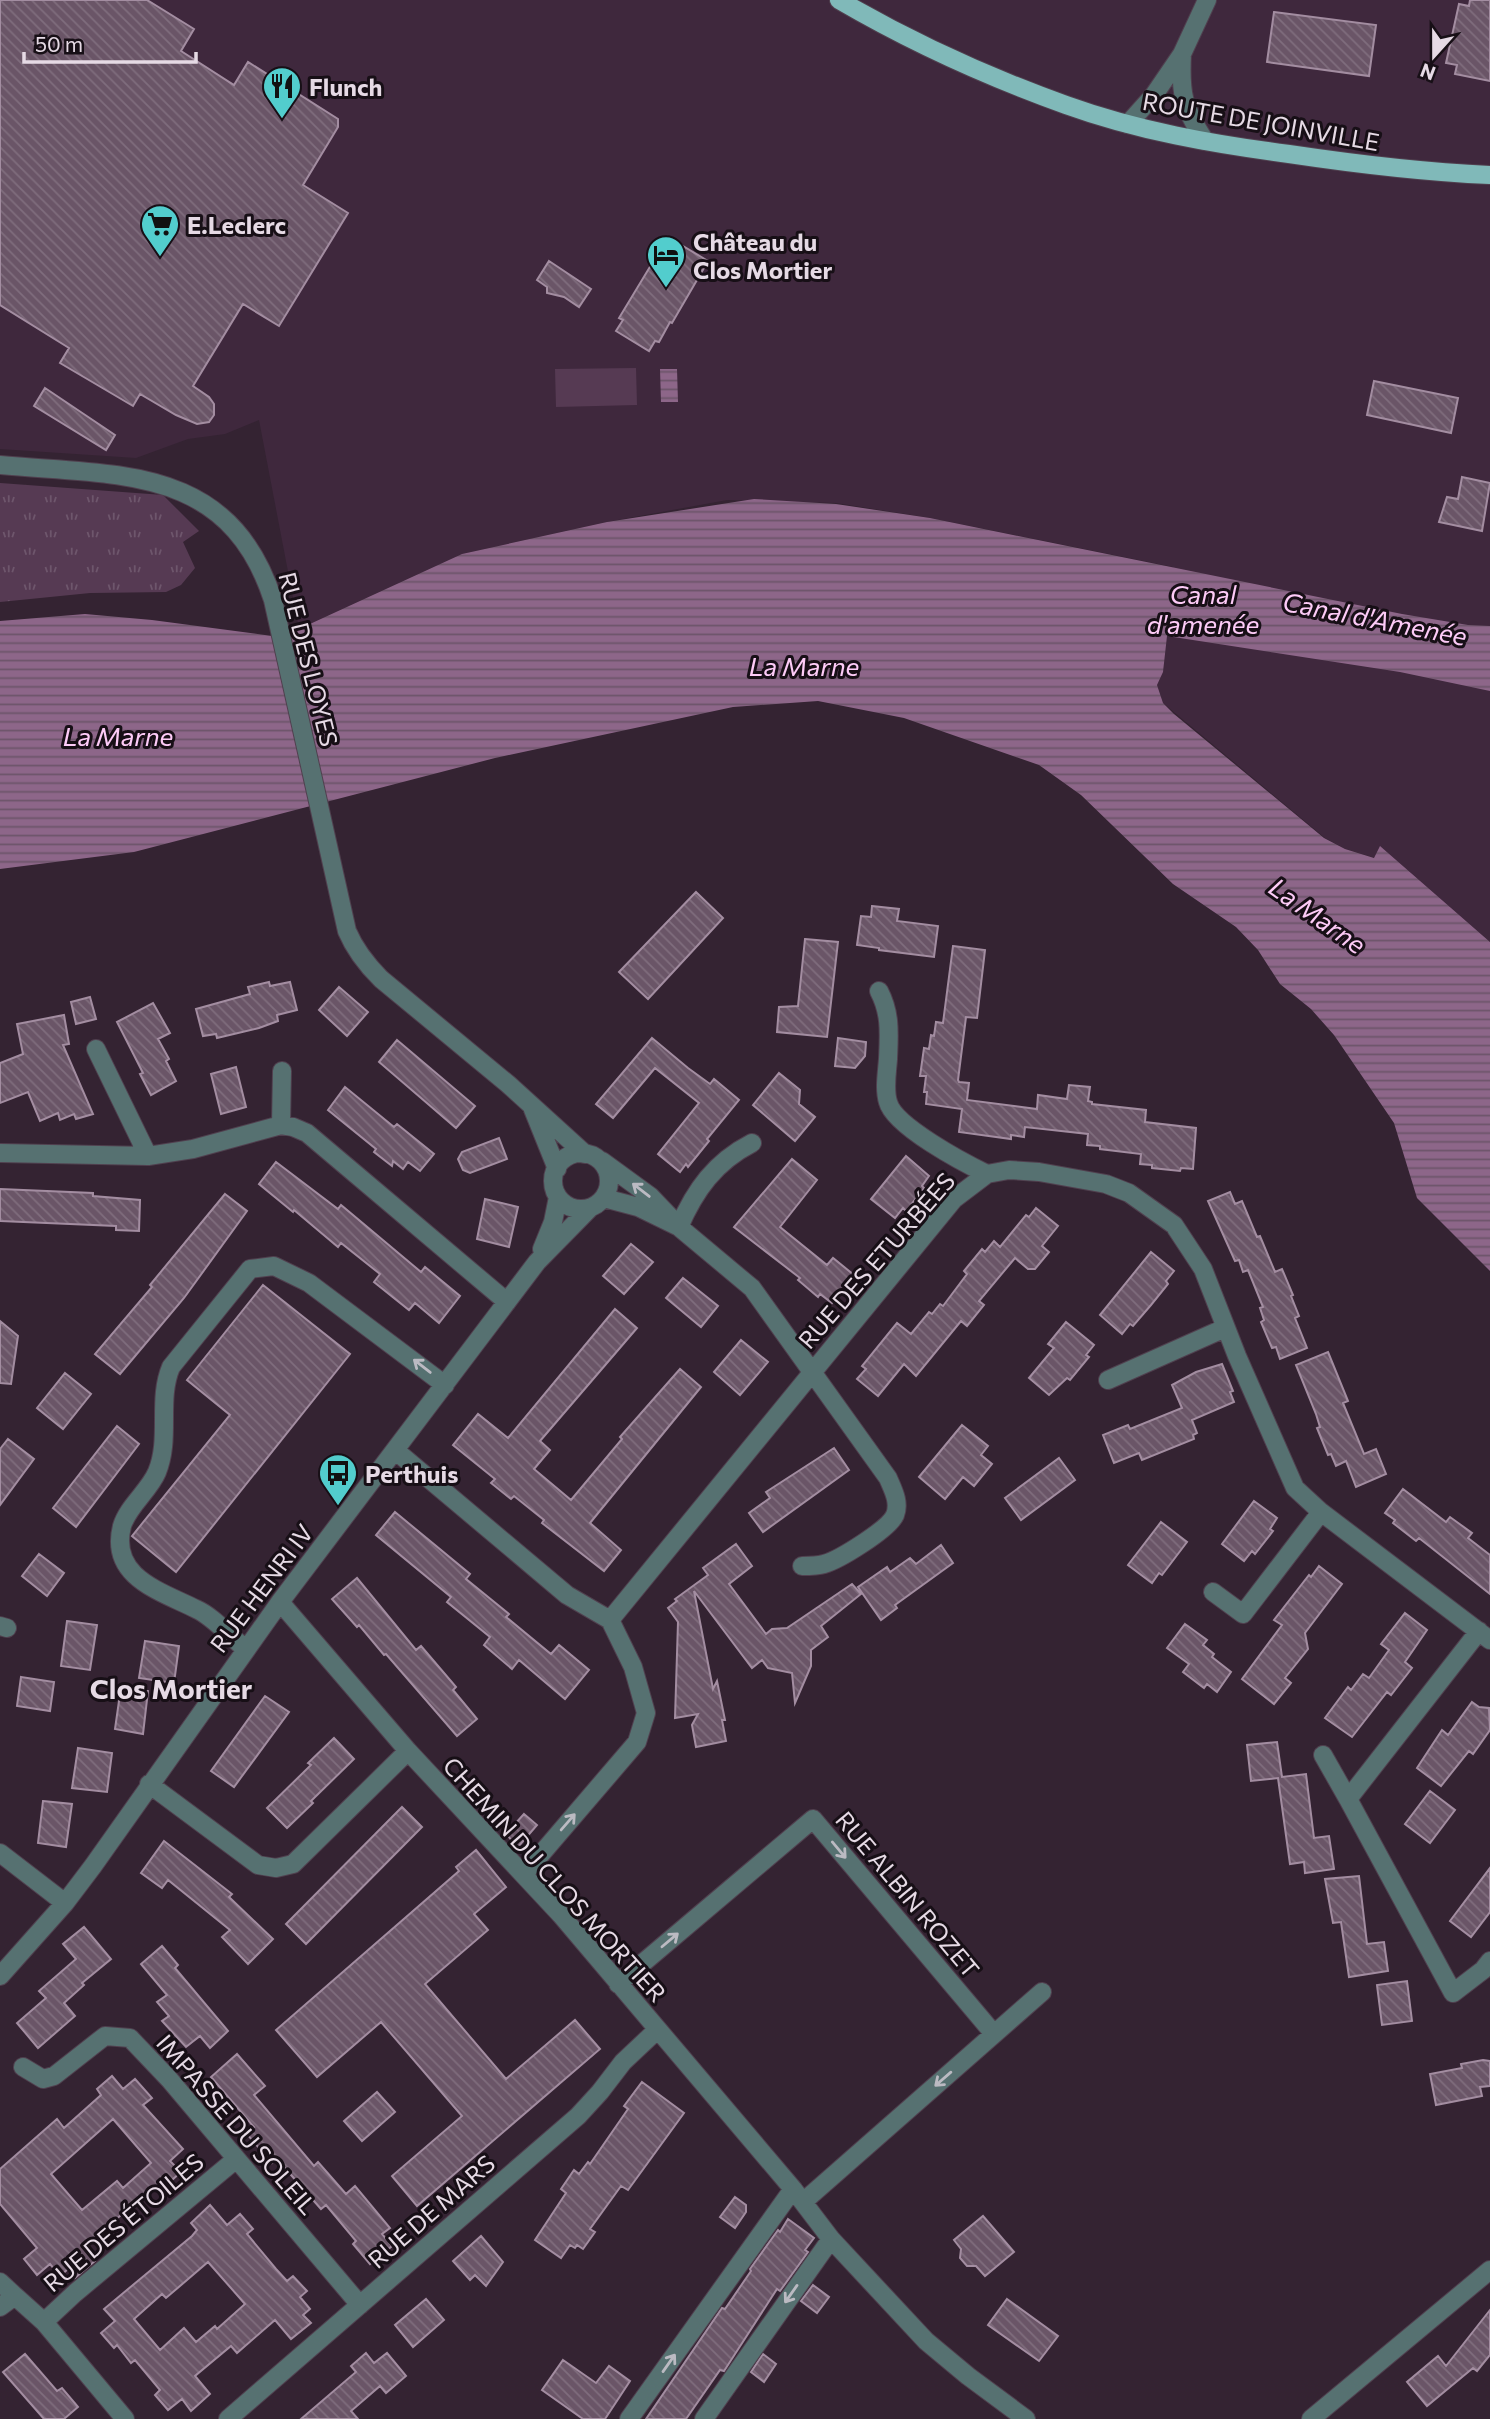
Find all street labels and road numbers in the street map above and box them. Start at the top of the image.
street label: ROUTE DE JOINVILLE [1140,86,1382,156]
street label: RUE DES LOYES [273,569,345,749]
street label: RUE DES ETURBÉES [792,1166,960,1354]
street label: RUE HENRI IV [203,1518,319,1658]
street label: CHEMIN DU CLOS MORTIER [437,1751,673,2007]
street label: RUE ALBIN ROZET [830,1805,986,1983]
street label: IMPASSE DU SOLEIL [151,2028,323,2220]
street label: RUE DES ÉTOILES [37,2147,209,2297]
street label: RUE DE MARS [362,2148,500,2274]

